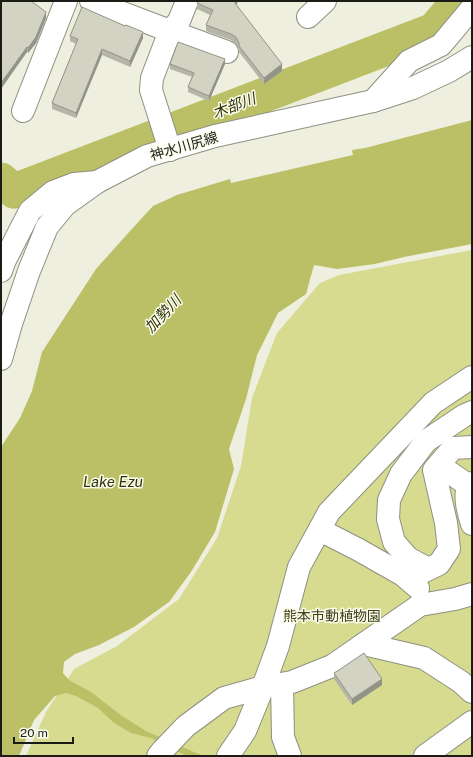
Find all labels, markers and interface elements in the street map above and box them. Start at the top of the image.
water label: 木部川 [210,89,260,122]
street label: 神水川尻線 [148,129,220,163]
water label: 加勢川 [141,290,186,336]
water label: Lake Ezu [83,473,143,490]
park label: 熊本市動植物園 [283,608,381,624]
scale bar [14,719,73,745]
text: 20 m [20,726,48,740]

